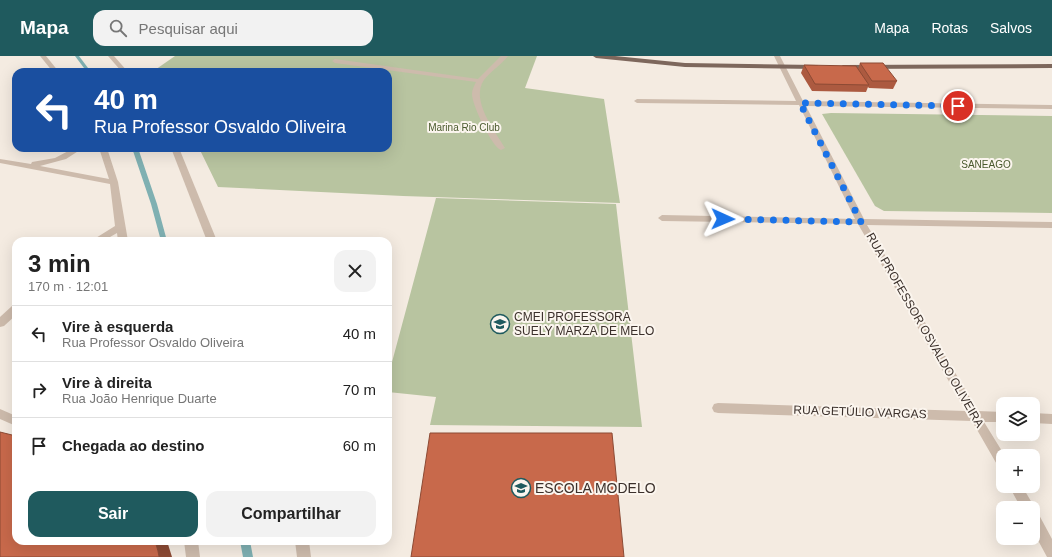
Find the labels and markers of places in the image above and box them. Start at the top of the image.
pin [941,89,975,123]
place label: CMEI PROFESSORA SUELY MARZA DE MELO [514,310,654,338]
school or university icon: CMEI PROFESSORA SUELY MARZA DE MELO [489,313,511,335]
school or university icon: ESCOLA MODELO [510,477,532,499]
place label: ESCOLA MODELO [535,480,656,496]

